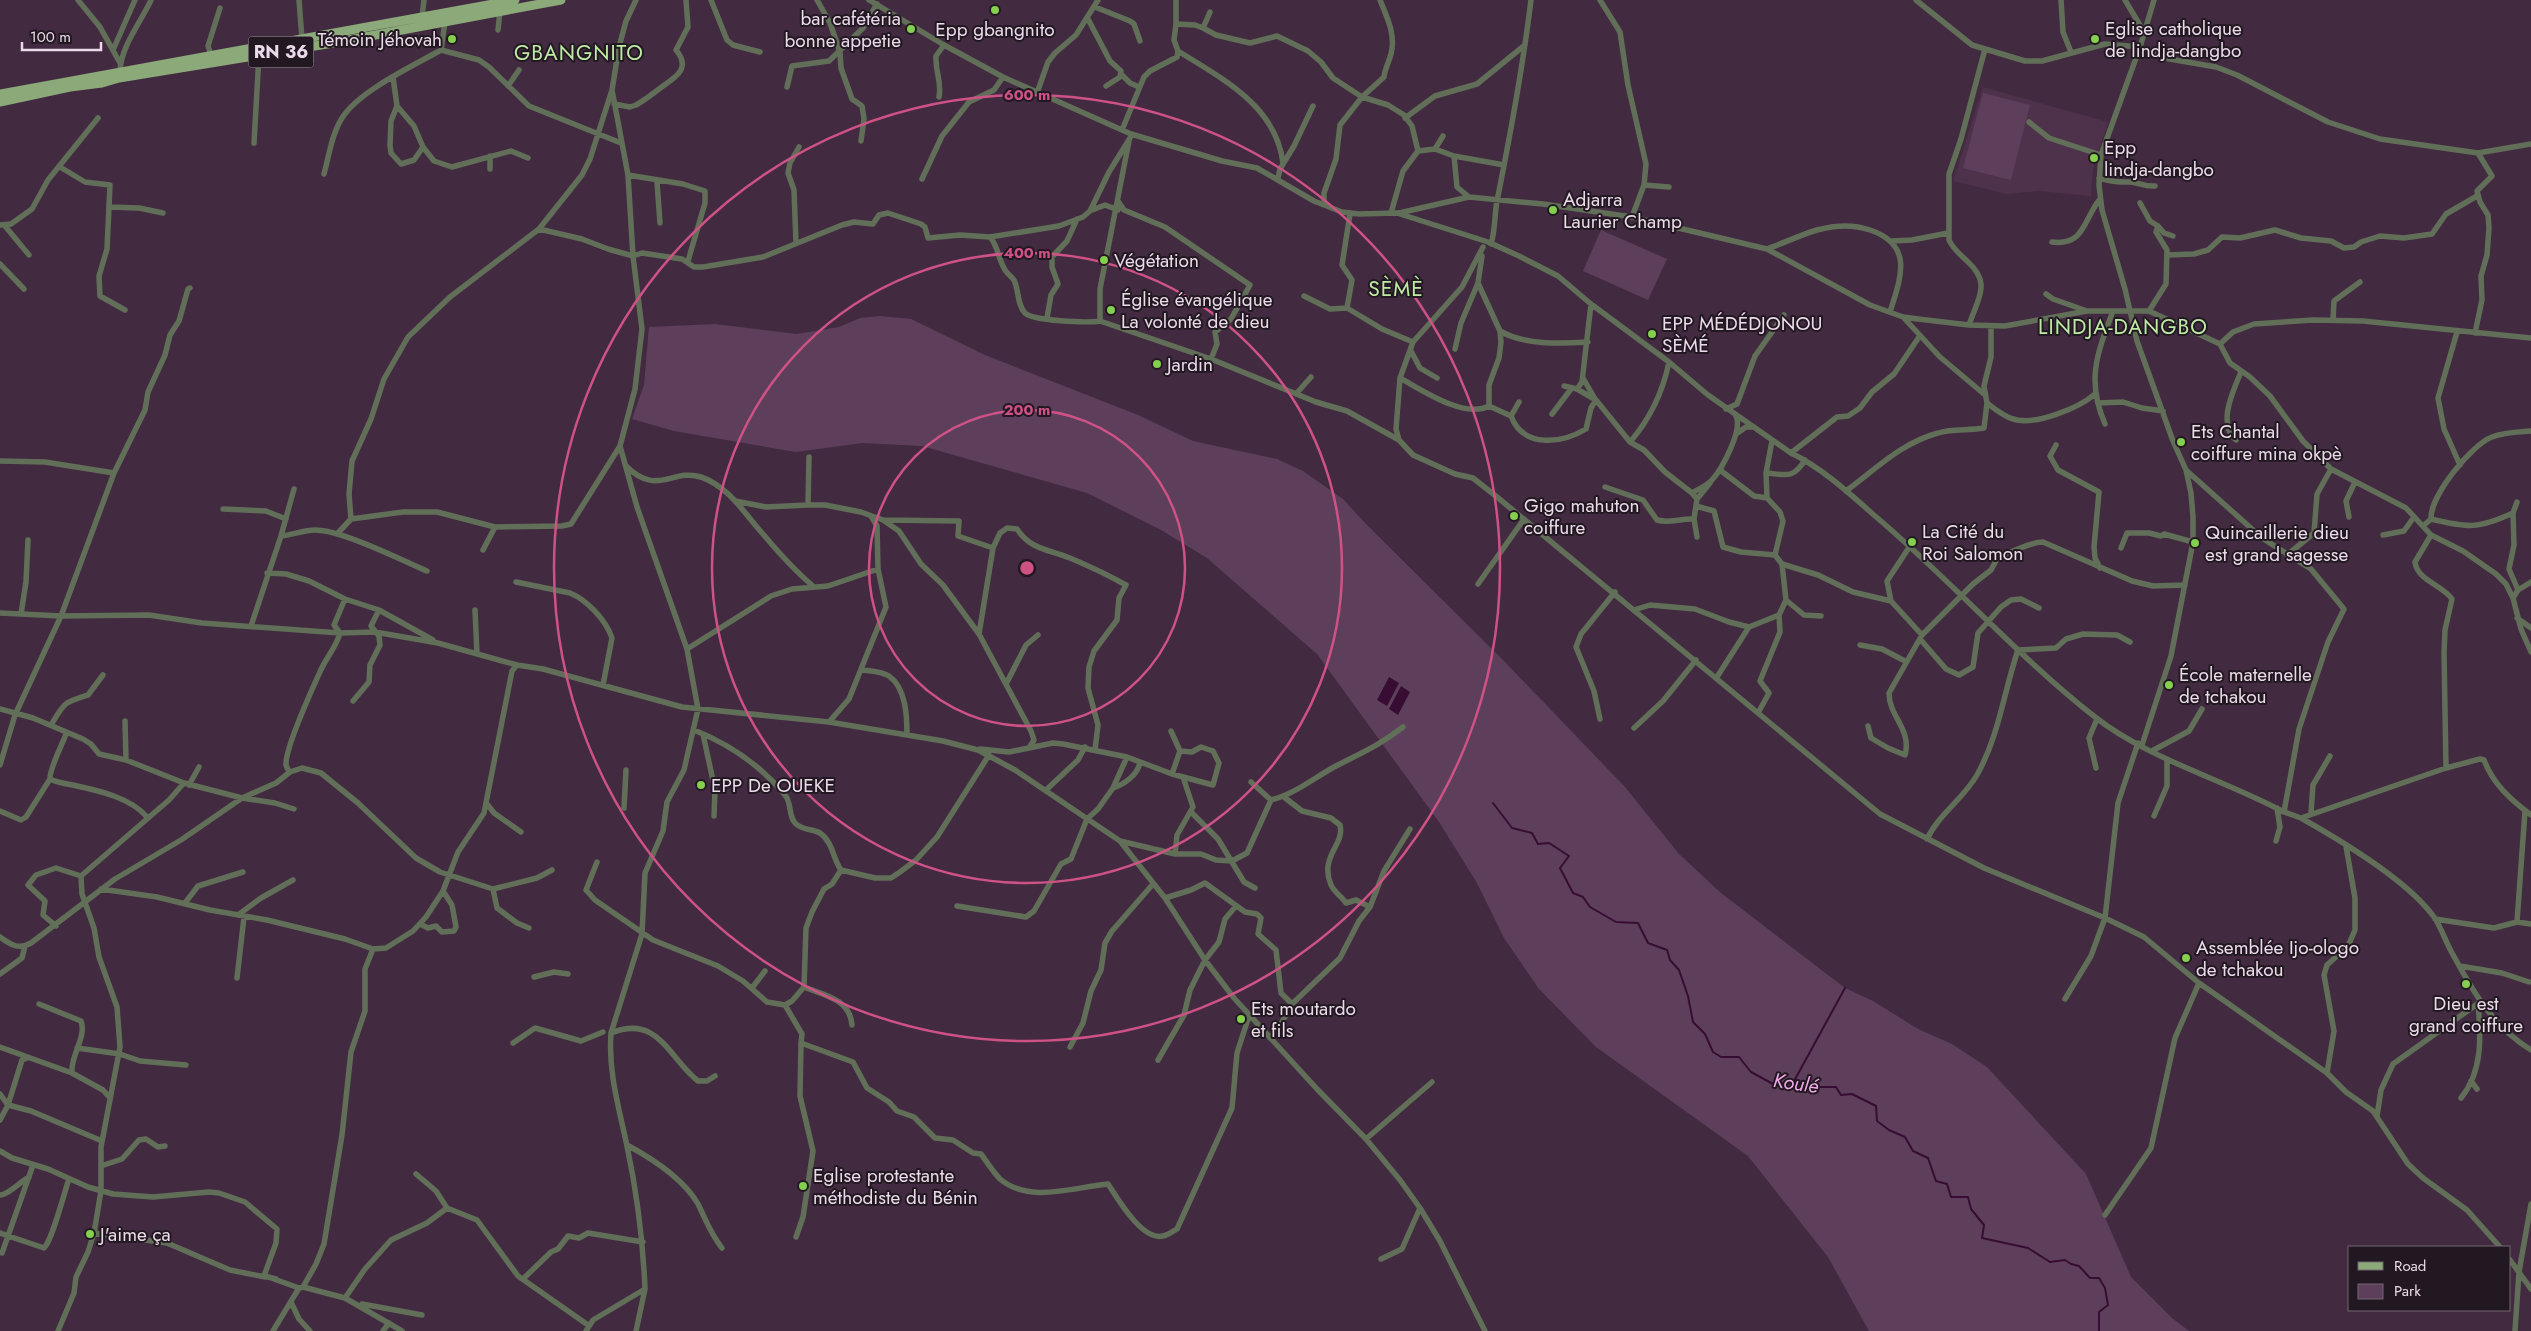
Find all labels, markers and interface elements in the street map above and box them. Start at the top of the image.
marker: Epp gbangnito [989,4,1001,16]
place label: bar cafétéria bonne appetie [784,5,901,54]
place label: Eglise catholique de lindja-dangbo [2105,15,2242,64]
place label: Epp gbangnito [935,16,1055,43]
scale bar [22,20,101,52]
marker: bar cafétéria bonne appetie [905,23,917,35]
text: 100 m [30,26,71,48]
place label: Témoin Jéhovah [318,26,442,53]
marker: Témoin Jéhovah [446,33,458,45]
marker: Eglise catholique de lindja-dangbo [2089,33,2101,45]
road number: RN 36 [248,36,314,68]
district label: GBANGNITO [514,38,644,68]
text: 600 m [1004,84,1050,106]
place label: Epp lindja-dangbo [2104,134,2214,183]
marker: Epp lindja-dangbo [2088,152,2100,164]
place label: Adjarra Laurier Champ [1563,186,1682,235]
marker: Adjarra Laurier Champ [1547,204,1559,216]
text: 400 m [1003,242,1051,264]
place label: Végétation [1114,247,1199,274]
marker: Végétation [1098,254,1110,266]
district label: SÈMÈ [1368,274,1424,304]
place label: Église évangélique La volonté de dieu [1121,286,1273,335]
marker: Église évangélique La volonté de dieu [1105,304,1117,316]
place label: EPP MÉDÉDJONOU SÈMÉ [1662,310,1822,359]
district label: LINDJA-DANGBO [2038,312,2208,342]
marker: EPP MÉDÉDJONOU SÈMÉ [1646,328,1658,340]
place label: Jardin [1164,351,1213,378]
marker: Jardin [1151,358,1163,370]
text: 200 m [1004,399,1050,421]
place label: Ets Chantal coiffure mina okpè [2191,418,2342,467]
marker: Ets Chantal coiffure mina okpè [2175,436,2187,448]
place label: Gigo mahuton coiffure [1524,492,1639,541]
marker: Gigo mahuton coiffure [1508,510,1520,522]
place label: La Cité du Roi Salomon [1922,518,2023,567]
place label: Quincaillerie dieu est grand sagesse [2205,519,2349,568]
marker: La Cité du Roi Salomon [1906,536,1918,548]
marker: Quincaillerie dieu est grand sagesse [2189,537,2201,549]
centre of rings [1018,559,1036,577]
place label: École maternelle de tchakou [2179,661,2312,710]
marker: École maternelle de tchakou [2163,679,2175,691]
place label: EPP De OUEKE [711,772,835,799]
marker: EPP De OUEKE [695,779,707,791]
place label: Assemblée Ijo-ologo de tchakou [2196,934,2359,983]
marker: Assemblée Ijo-ologo de tchakou [2180,952,2192,964]
marker: Dieu est grand coiffure [2460,978,2472,990]
place label: Dieu est grand coiffure [2409,990,2523,1039]
place label: Ets moutardo et fils [1251,995,1356,1044]
marker: Ets moutardo et fils [1235,1013,1247,1025]
water label: Koulé [1771,1066,1822,1101]
place label: Eglise protestante méthodiste du Bénin [813,1162,978,1211]
marker: Eglise protestante méthodiste du Bénin [797,1180,809,1192]
place label: J'aime ça [97,1221,171,1248]
marker: J'aime ça [84,1228,96,1240]
legend [2348,1246,2511,1311]
text: Road [2394,1255,2426,1277]
text: Park [2394,1280,2421,1302]

